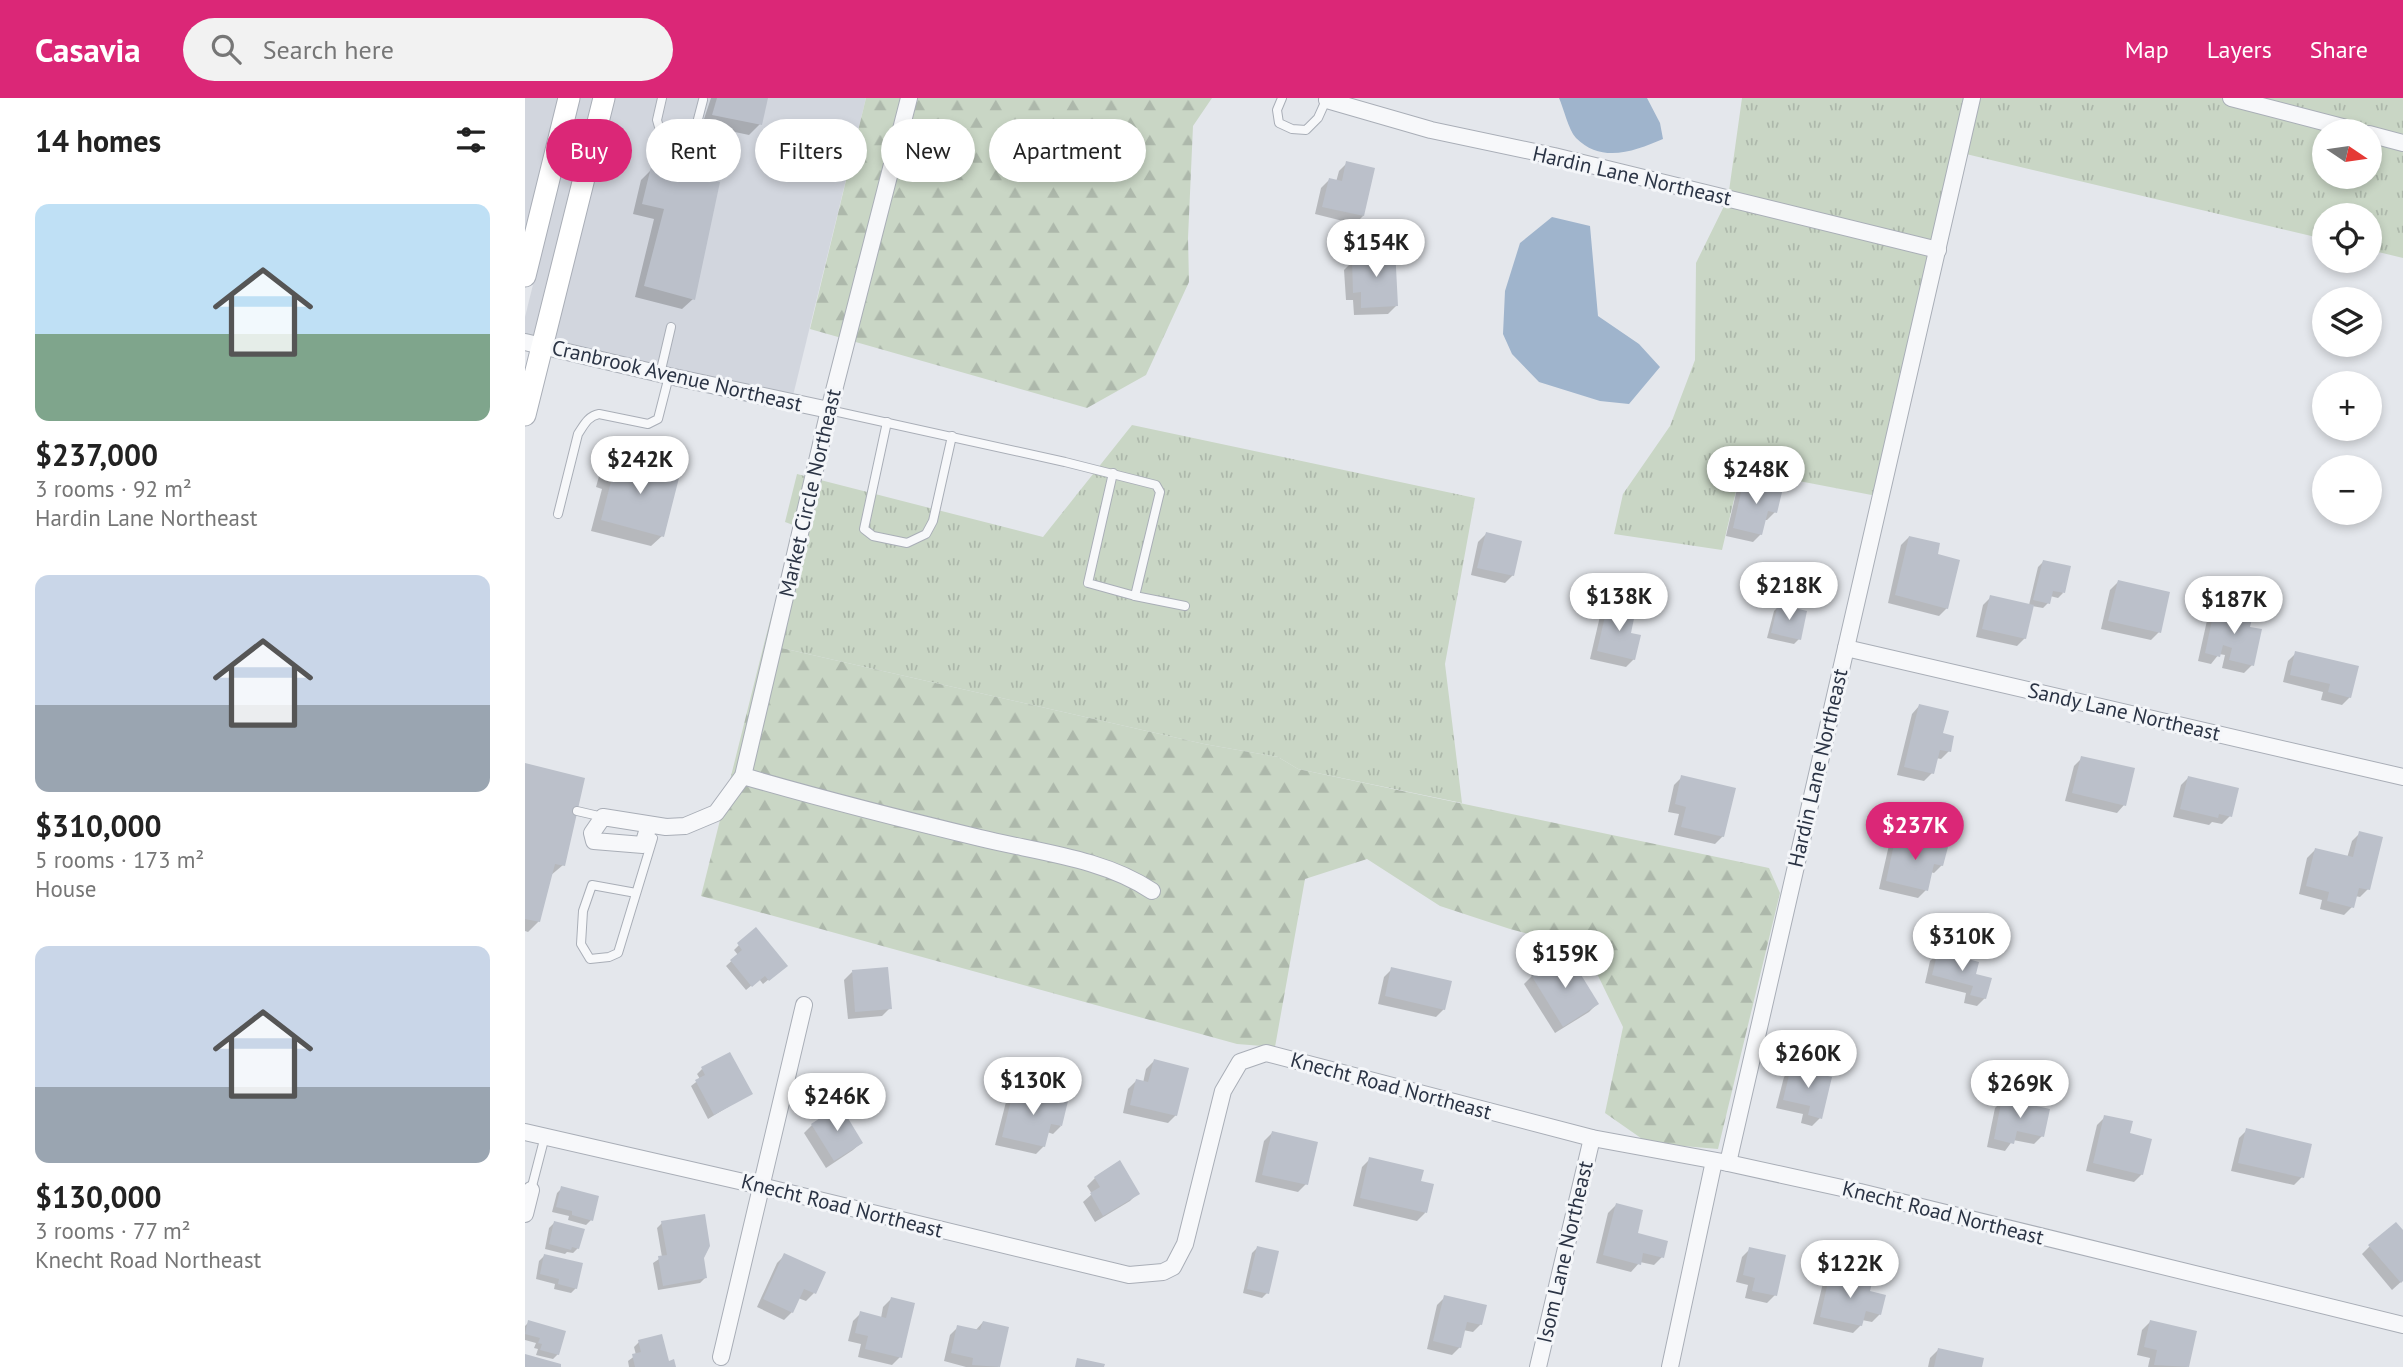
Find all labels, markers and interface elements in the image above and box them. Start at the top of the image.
search box [183,18,673,81]
text: Casavia [35,28,141,71]
icon: search [207,30,245,68]
text: Search here [263,33,394,66]
text: Map [2125,34,2169,65]
text: Layers [2207,34,2272,65]
text: Share [2310,34,2368,65]
chip: Buy [546,119,632,182]
chip: Rent [646,119,741,182]
chip: Filters [755,119,867,182]
chip: New [881,119,975,182]
chip: Apartment [989,119,1146,182]
north arrow [2312,119,2382,189]
map controls [2312,119,2382,525]
text: 14 homes [35,121,161,160]
icon: filters [452,121,490,159]
street label: Hardin Lane Northeast [1530,140,1734,212]
button: locate [2312,203,2382,273]
pin: $154K [1327,220,1425,279]
text: $154K [1343,227,1409,256]
icon: home [200,249,326,375]
button: layers [2312,287,2382,357]
street label: Cranbrook Avenue Northeast [549,334,805,417]
button: + [2312,371,2382,441]
street label: Market Circle Northeast [772,386,847,600]
text: $237,000 [35,435,158,474]
pin: $242K [591,436,689,496]
text: $242K [607,444,673,473]
pin: $248K [1707,446,1805,506]
text: $248K [1723,454,1789,483]
button: − [2312,455,2382,525]
text: 3 rooms · 92 m² [35,474,192,503]
text: Hardin Lane Northeast [35,503,257,532]
pin: $218K [1740,562,1838,622]
text: $218K [1756,570,1822,599]
pin: $138K [1570,574,1668,633]
pin: $187K [2185,576,2283,636]
text: $138K [1586,581,1652,610]
text: $187K [2201,584,2267,613]
icon: home [200,620,326,746]
street label: Hardin Lane Northeast [1782,666,1854,870]
street label: Sandy Lane Northeast [2025,676,2223,747]
pin: $237K [1866,802,1964,862]
text: $310,000 [35,806,162,845]
text: $237K [1882,810,1948,839]
text: 5 rooms · 173 m² [35,845,204,874]
text: House [35,874,97,903]
pin: $310K [1913,914,2011,973]
text: $310K [1929,921,1995,950]
pin: $159K [1516,930,1614,990]
text: $159K [1532,938,1598,967]
icon: home [200,991,326,1117]
pin: $260K [1759,1030,1857,1090]
text: $260K [1775,1038,1841,1067]
street label: Knecht Road Northeast [1288,1046,1494,1125]
pin: $130K [984,1058,1082,1117]
pin: $269K [1971,1060,2069,1120]
text: $130K [1000,1065,1066,1094]
text: $269K [1987,1068,2053,1097]
pin: $246K [788,1074,886,1133]
text: $246K [804,1081,870,1110]
street label: Isom Lane Northeast [1530,1158,1599,1346]
street label: Knecht Road Northeast [739,1167,946,1244]
street label: Knecht Road Northeast [1840,1174,2047,1251]
text: $130,000 [35,1177,162,1216]
text: 3 rooms · 77 m² [35,1216,191,1245]
pin: $122K [1801,1240,1899,1300]
text: Knecht Road Northeast [35,1245,261,1274]
text: $122K [1817,1248,1883,1277]

